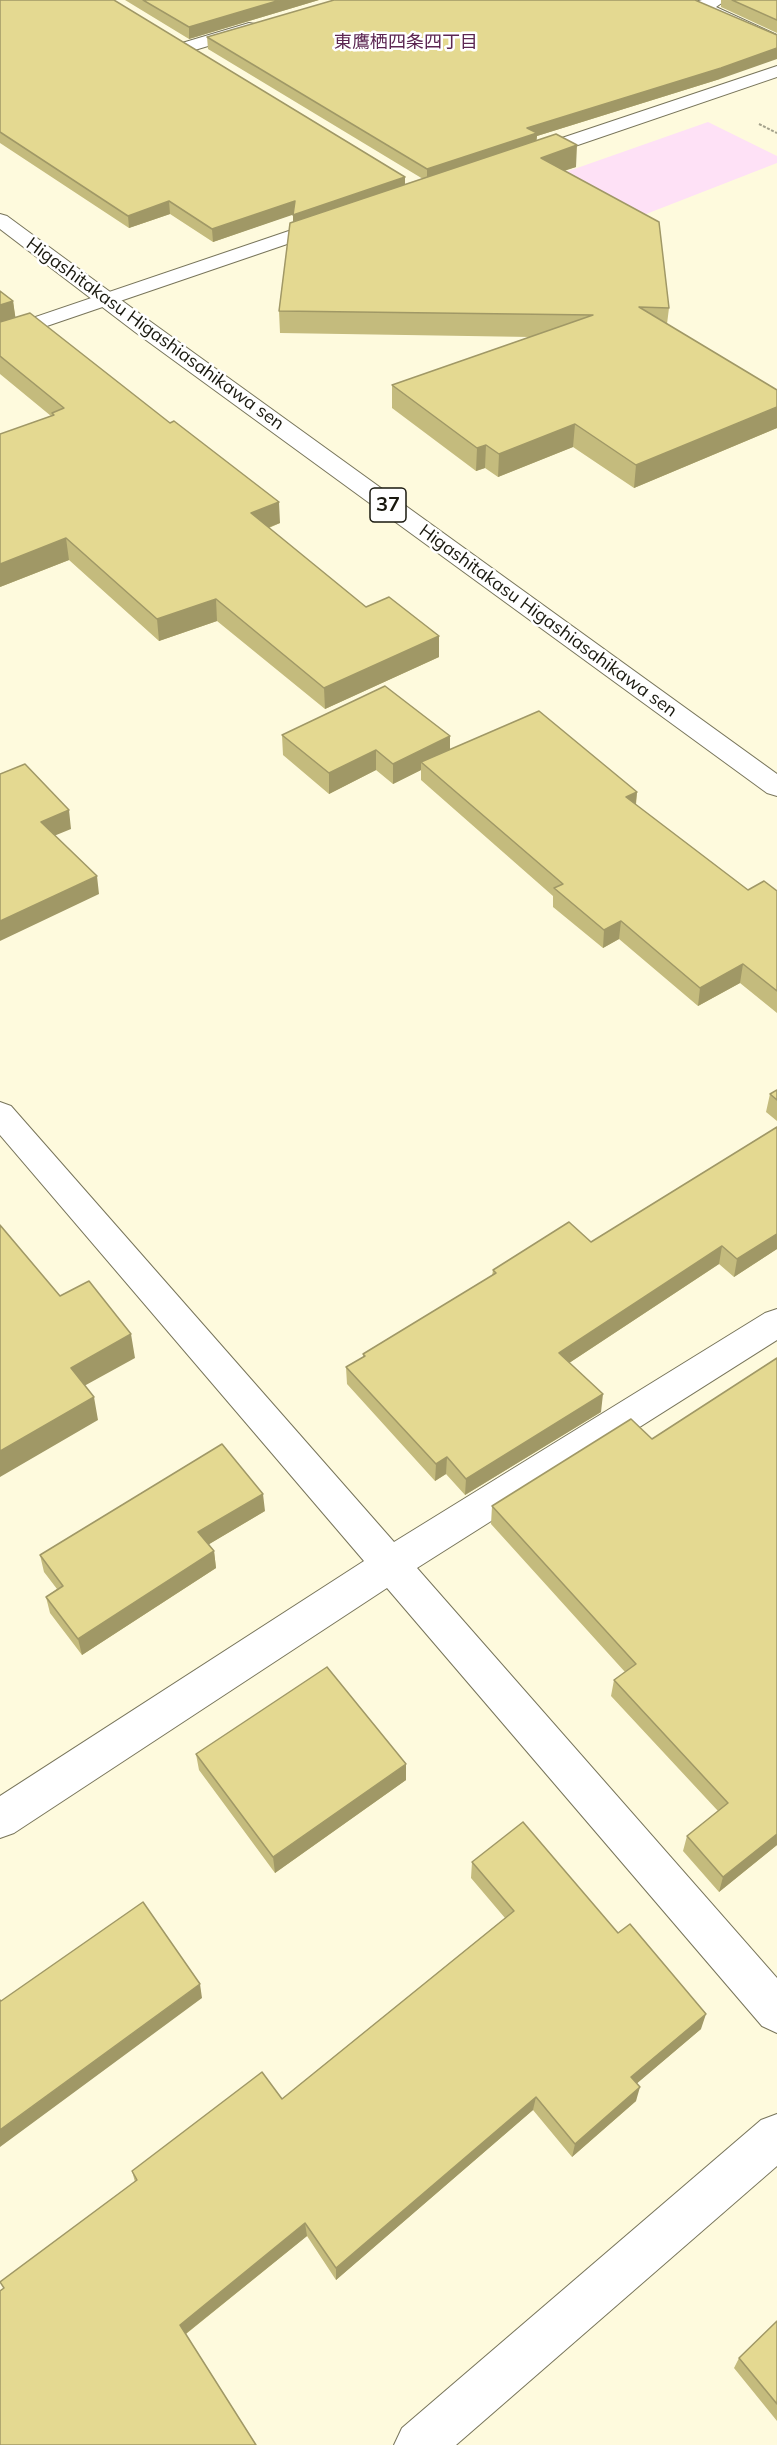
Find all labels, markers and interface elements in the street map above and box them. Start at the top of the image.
district label: 東鷹栖四条四丁目 [334,32,478,54]
street label: Higashitakasu Higashiasahikawa sen [22,233,288,435]
road number: 37 [370,488,406,522]
street label: Higashitakasu Higashiasahikawa sen [415,520,681,722]

